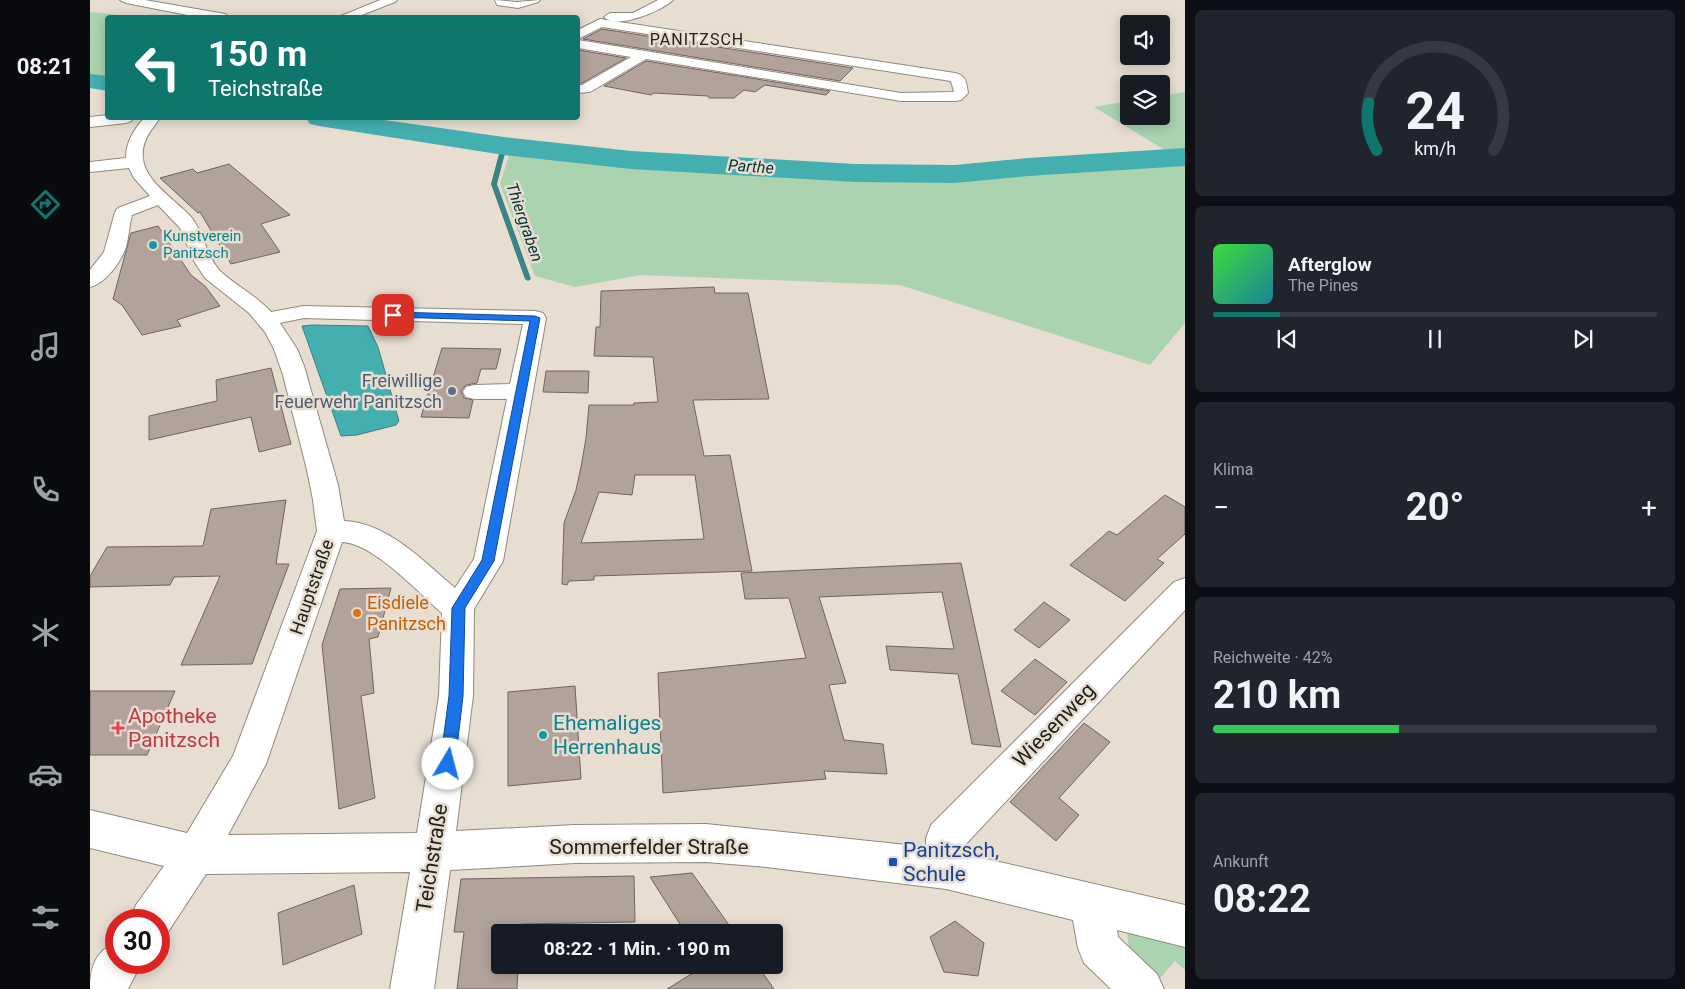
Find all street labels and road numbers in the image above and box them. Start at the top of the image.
street label: Hauptstraße [285,536,338,637]
street label: Wiesenweg [1008,678,1100,772]
street label: Teichstraße [412,802,452,914]
street label: Sommerfelder Straße [549,835,749,859]

